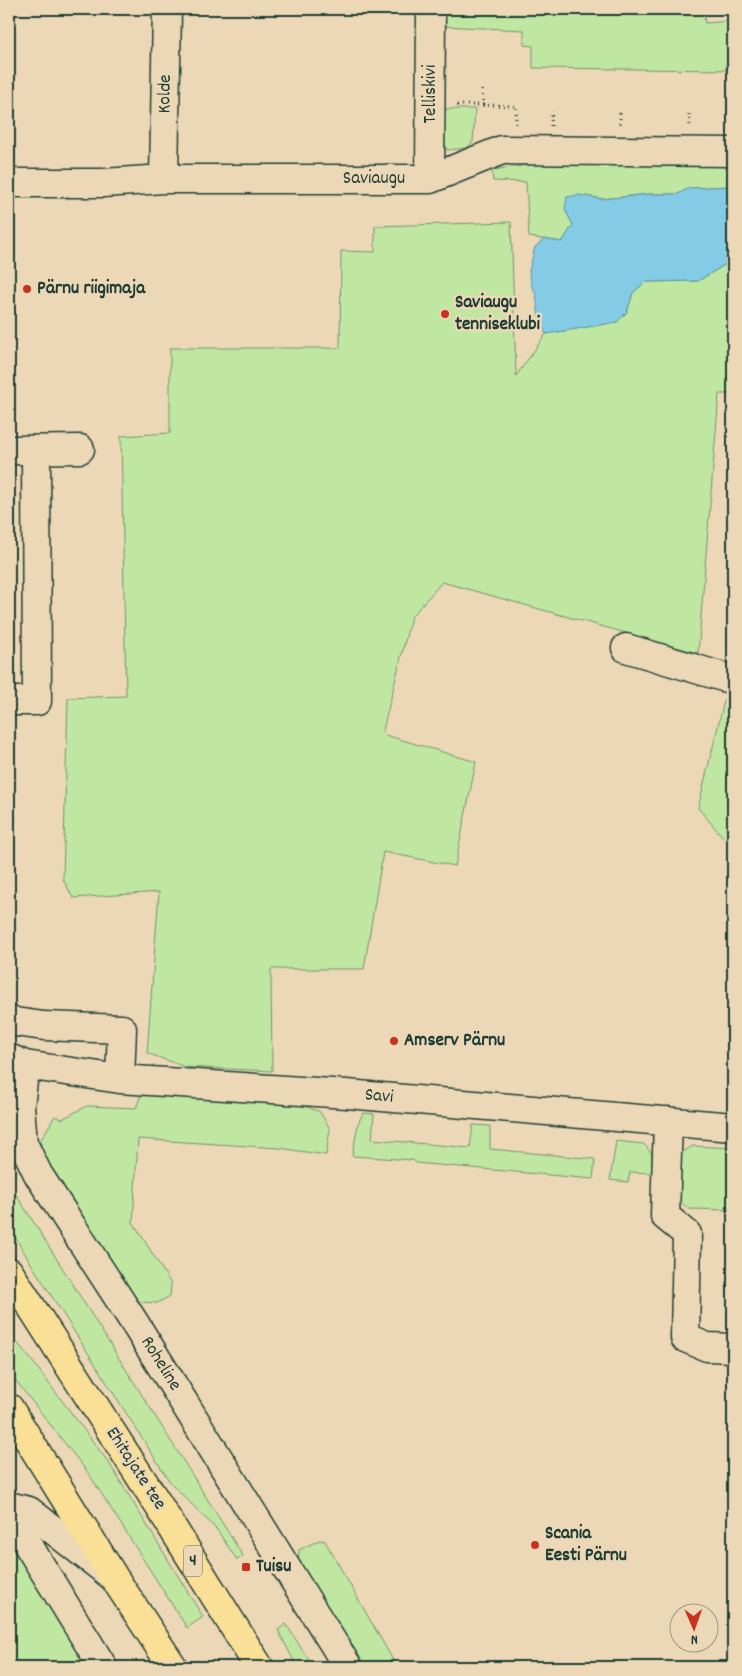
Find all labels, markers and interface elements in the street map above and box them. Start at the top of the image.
street label: Telliskivi [418,64,445,124]
street label: Kolde [152,74,180,114]
street label: Saviaugu [343,166,405,193]
place label: Pärnu riigimaja [37,276,146,303]
marker: Pärnu riigimaja [21,283,33,295]
place label: Saviaugu tenniseklubi [455,290,540,339]
marker: Saviaugu tenniseklubi [439,308,451,320]
place label: Amserv Pärnu [404,1028,505,1055]
marker: Amserv Pärnu [388,1035,400,1047]
street label: Savi [364,1082,395,1112]
street label: Roheline [133,1331,187,1397]
street label: Ehitajate tee [98,1422,172,1516]
place label: Scania Eesti Pärnu [545,1521,627,1570]
marker: Scania Eesti Pärnu [529,1539,541,1551]
road number: 4 [184,1545,202,1576]
place label: Tuisu [256,1554,291,1581]
marker: Tuisu [240,1561,252,1573]
north arrow [670,1604,720,1654]
text: N [690,1629,698,1649]

